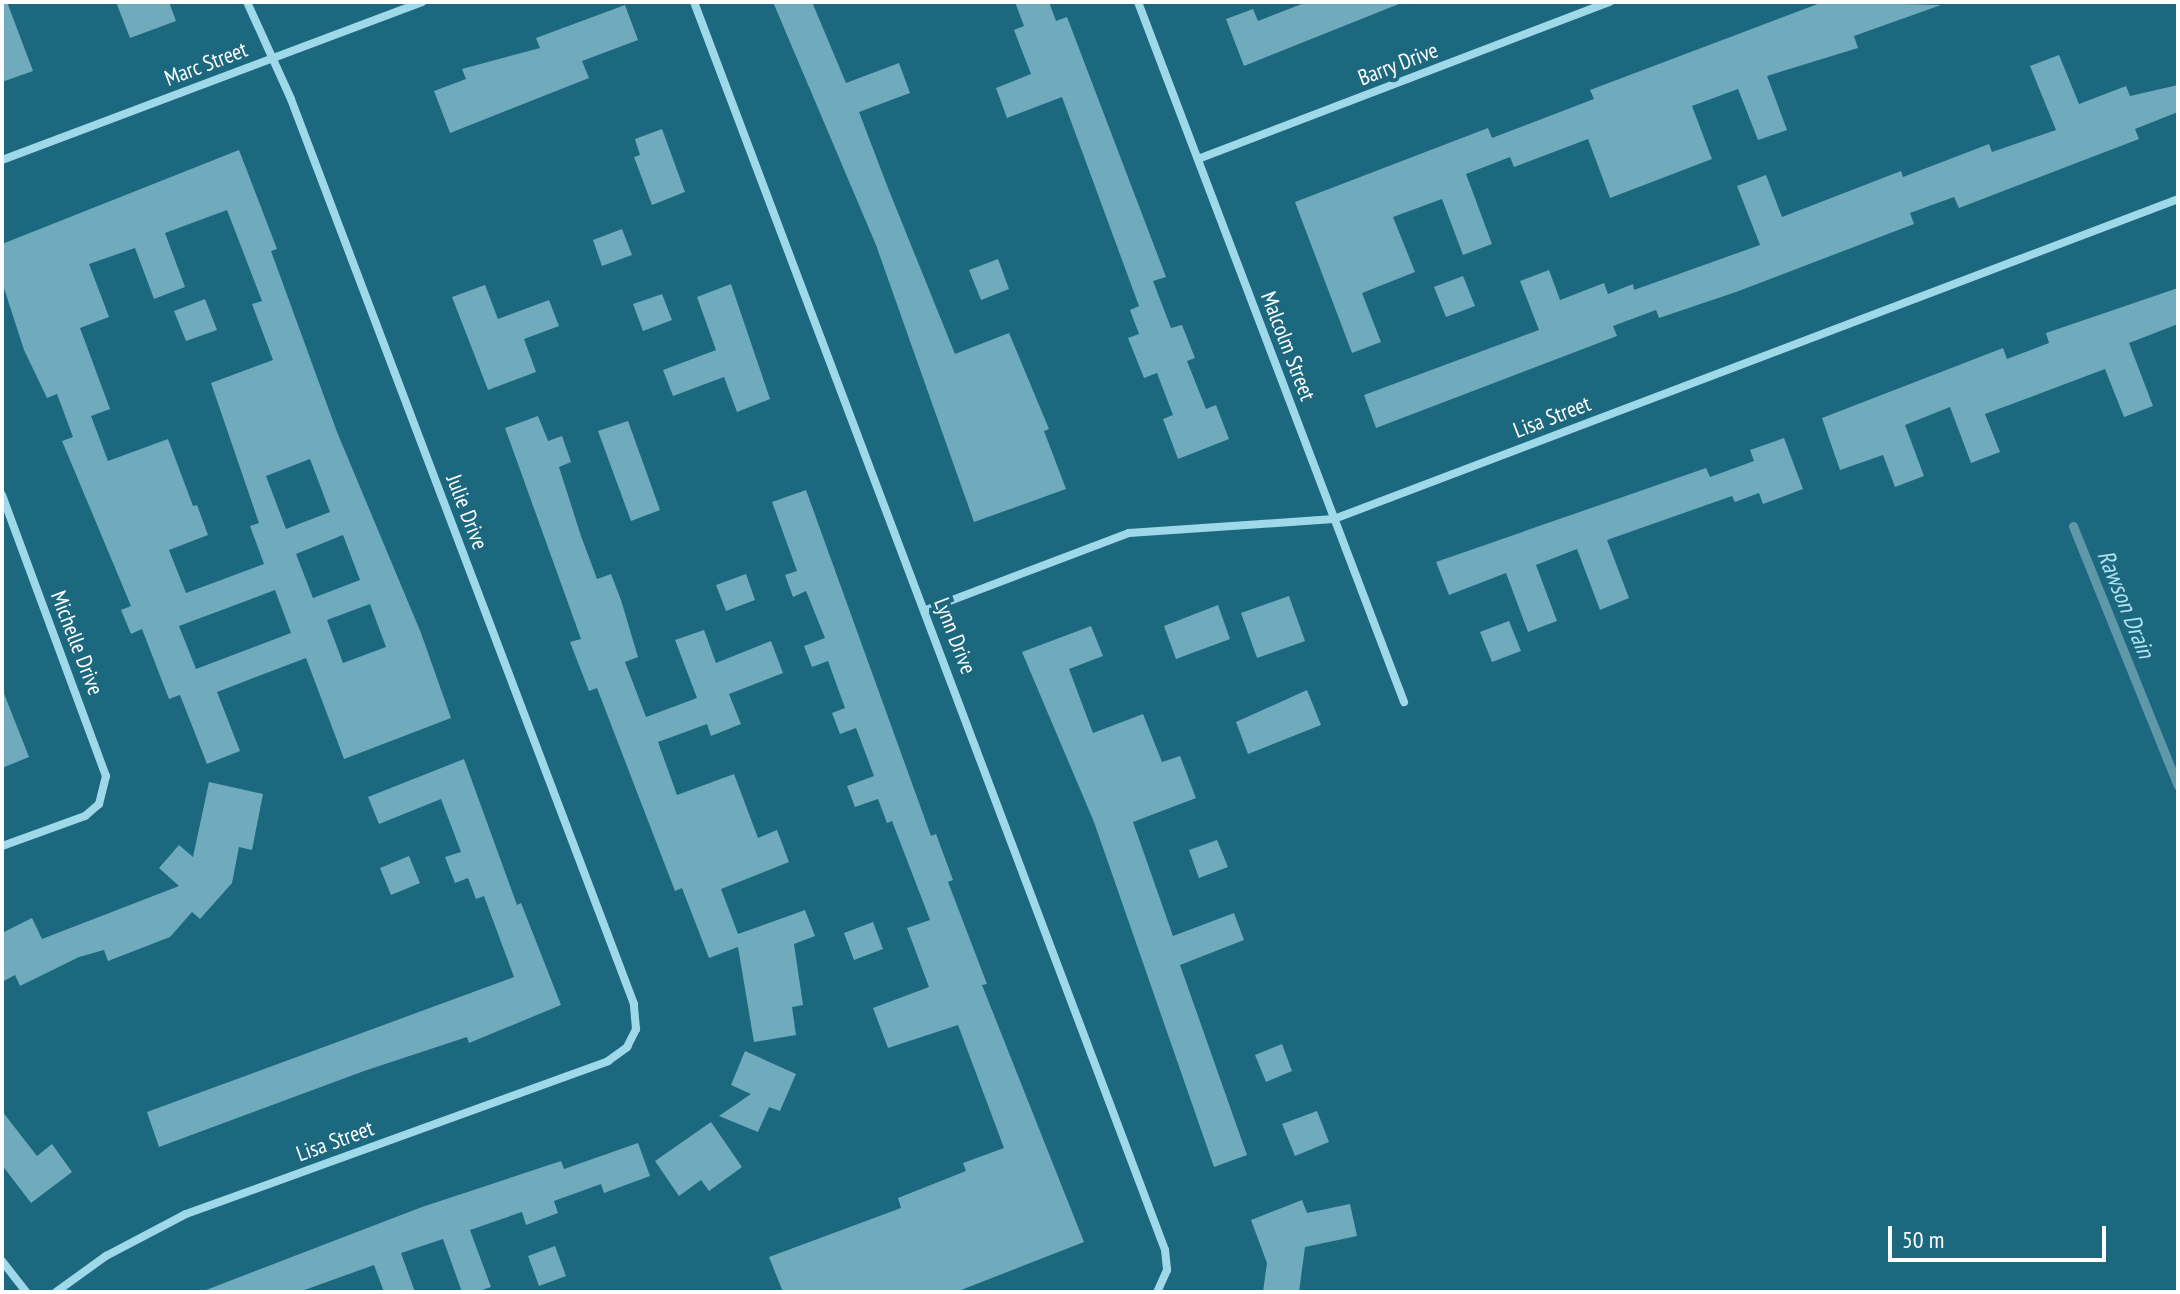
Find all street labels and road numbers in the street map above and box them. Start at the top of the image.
street label: Marc Street [161,36,251,92]
street label: Barry Drive [1354,37,1442,91]
street label: Malcolm Street [1255,288,1321,404]
street label: Lisa Street [1510,390,1594,444]
street label: Julie Drive [441,471,493,553]
street label: Michelle Drive [45,587,109,699]
street label: Lynn Drive [928,594,982,678]
street label: Lisa Street [293,1115,377,1167]

